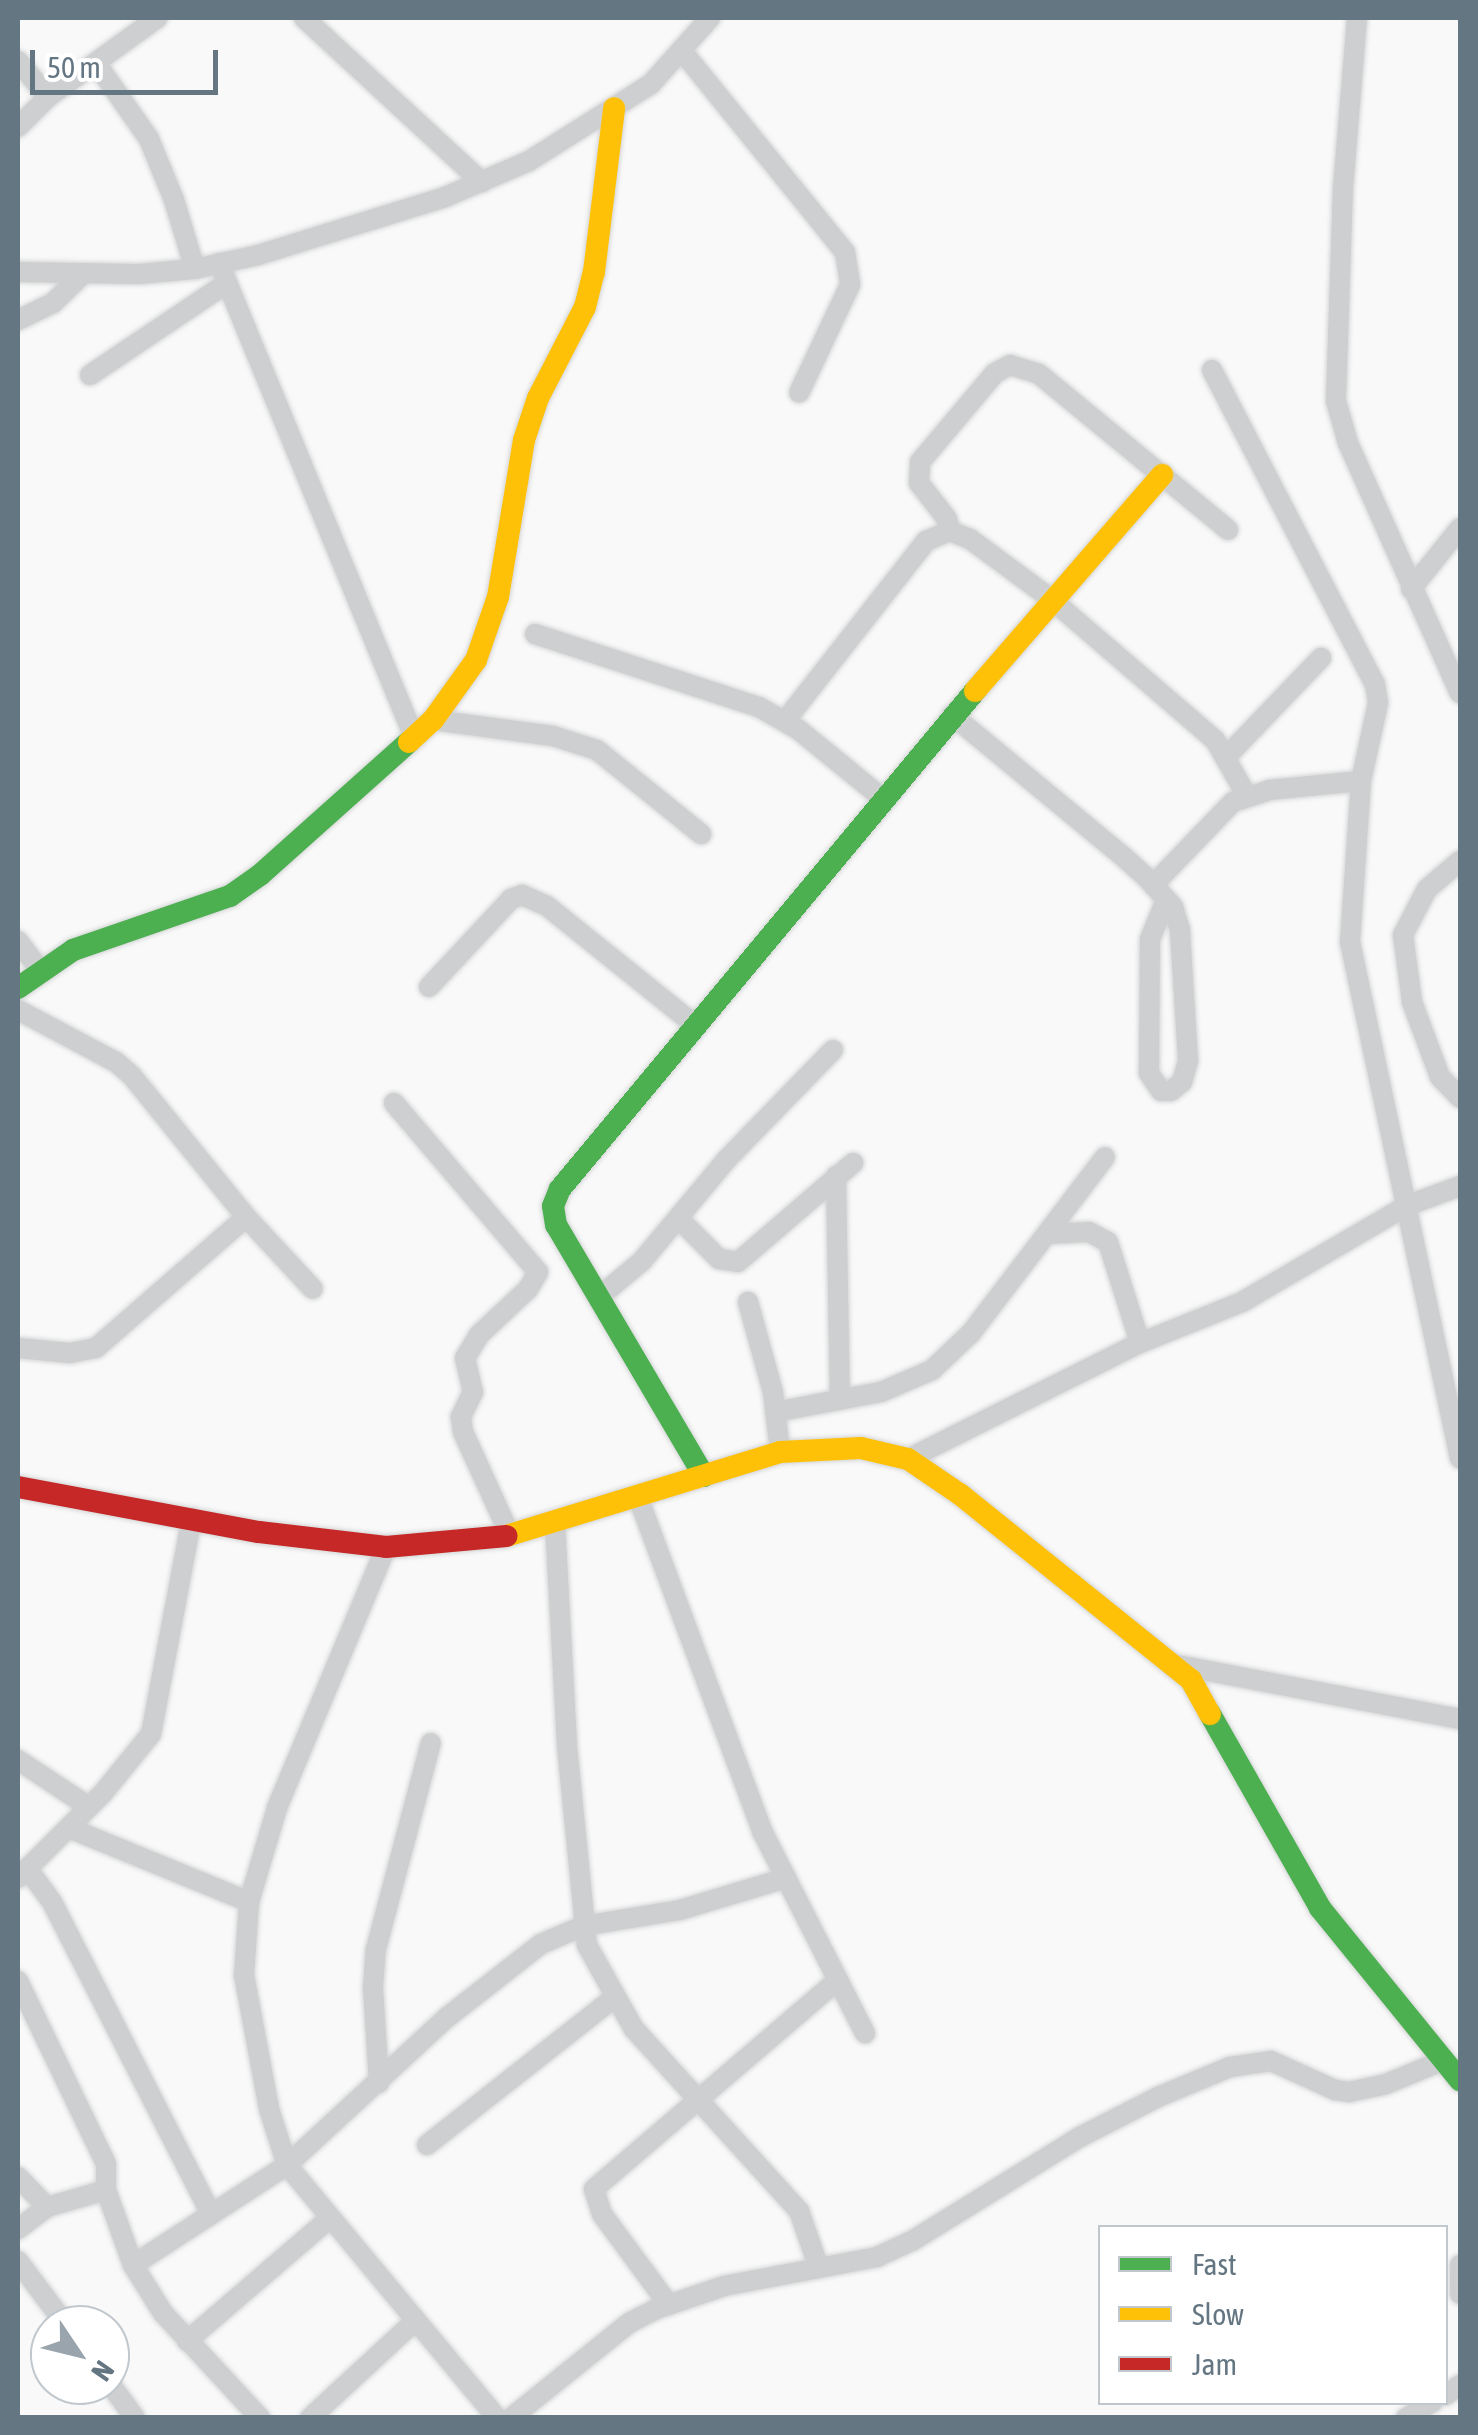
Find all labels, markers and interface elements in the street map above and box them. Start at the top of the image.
scale bar [35,30,222,92]
text: 50 m [47,50,101,84]
legend [1098,2225,1448,2405]
text: Fast [1192,2247,1237,2281]
text: Slow [1192,2297,1244,2331]
north arrow [30,2305,130,2405]
text: Jam [1192,2347,1237,2381]
text: N [85,2355,121,2387]

